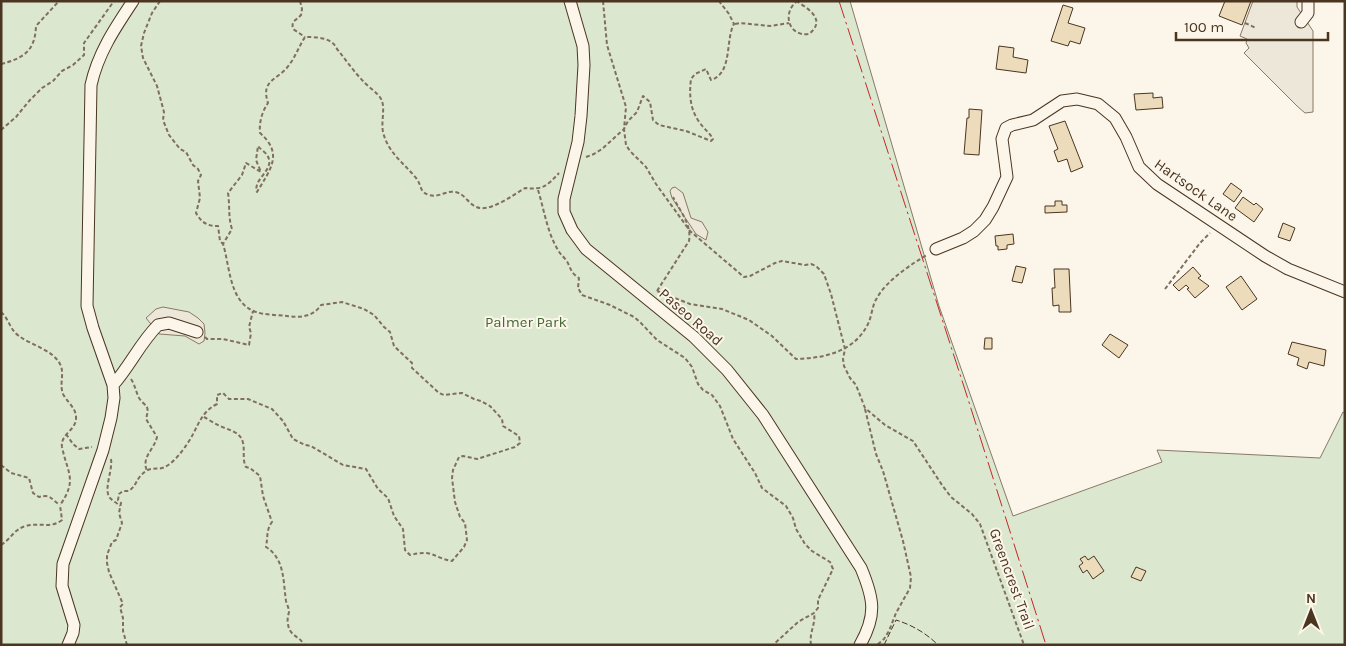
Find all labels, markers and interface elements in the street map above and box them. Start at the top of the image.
scale bar [1176,10,1328,42]
text: 100 m [1184,18,1224,36]
street label: Hartsock Lane [1151,155,1241,225]
street label: Paseo Road [655,284,727,350]
park label: Palmer Park [485,313,567,331]
street label: Greencrest Trail [985,526,1039,632]
north arrow [1286,586,1336,636]
text: N [1306,590,1316,607]

